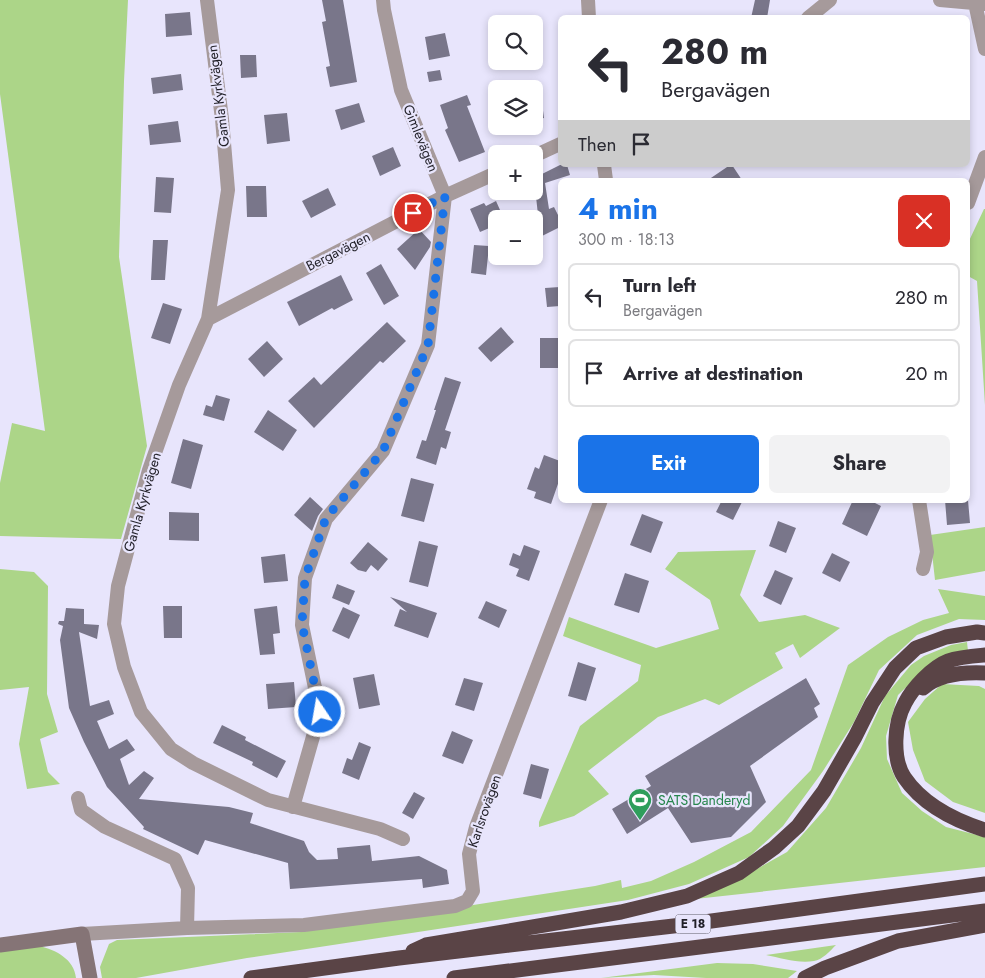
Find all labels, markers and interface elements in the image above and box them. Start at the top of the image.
map controls [488,15,543,265]
button: search [488,15,543,70]
text: 280 m [661,27,768,77]
icon: left [578,35,643,100]
street label: Gamla Kyrkvägen [202,44,234,148]
text: Bergavägen [661,73,771,105]
button: layers [488,80,543,135]
street label: Gimlevägen [398,101,444,175]
icon: arrive [627,130,655,158]
text: Then [578,131,617,158]
button: + [488,145,543,200]
text: 4 min [578,187,658,230]
pin [392,192,434,234]
button: close [898,195,950,247]
icon: arrive [399,199,427,227]
button: − [488,210,543,265]
street label: Bergavägen [302,226,374,276]
text: 300 m · 18:13 [578,228,674,251]
text: Turn left [623,272,696,299]
icon: left [580,283,608,311]
text: 280 m [895,284,948,311]
text: Bergavägen [623,299,703,322]
icon: arrive [580,359,608,387]
text: Arrive at destination [623,360,803,387]
text: 20 m [905,360,948,387]
button: Exit [578,435,759,493]
button: Share [769,435,950,493]
street label: Gamla Kyrkvägen [118,450,166,554]
position arrow [293,685,345,737]
street label: Karlsrovägen [462,772,506,850]
sports icon: SATS Danderyd [627,787,653,821]
place label: SATS Danderyd [658,790,750,810]
road number: E 18 [676,914,710,934]

